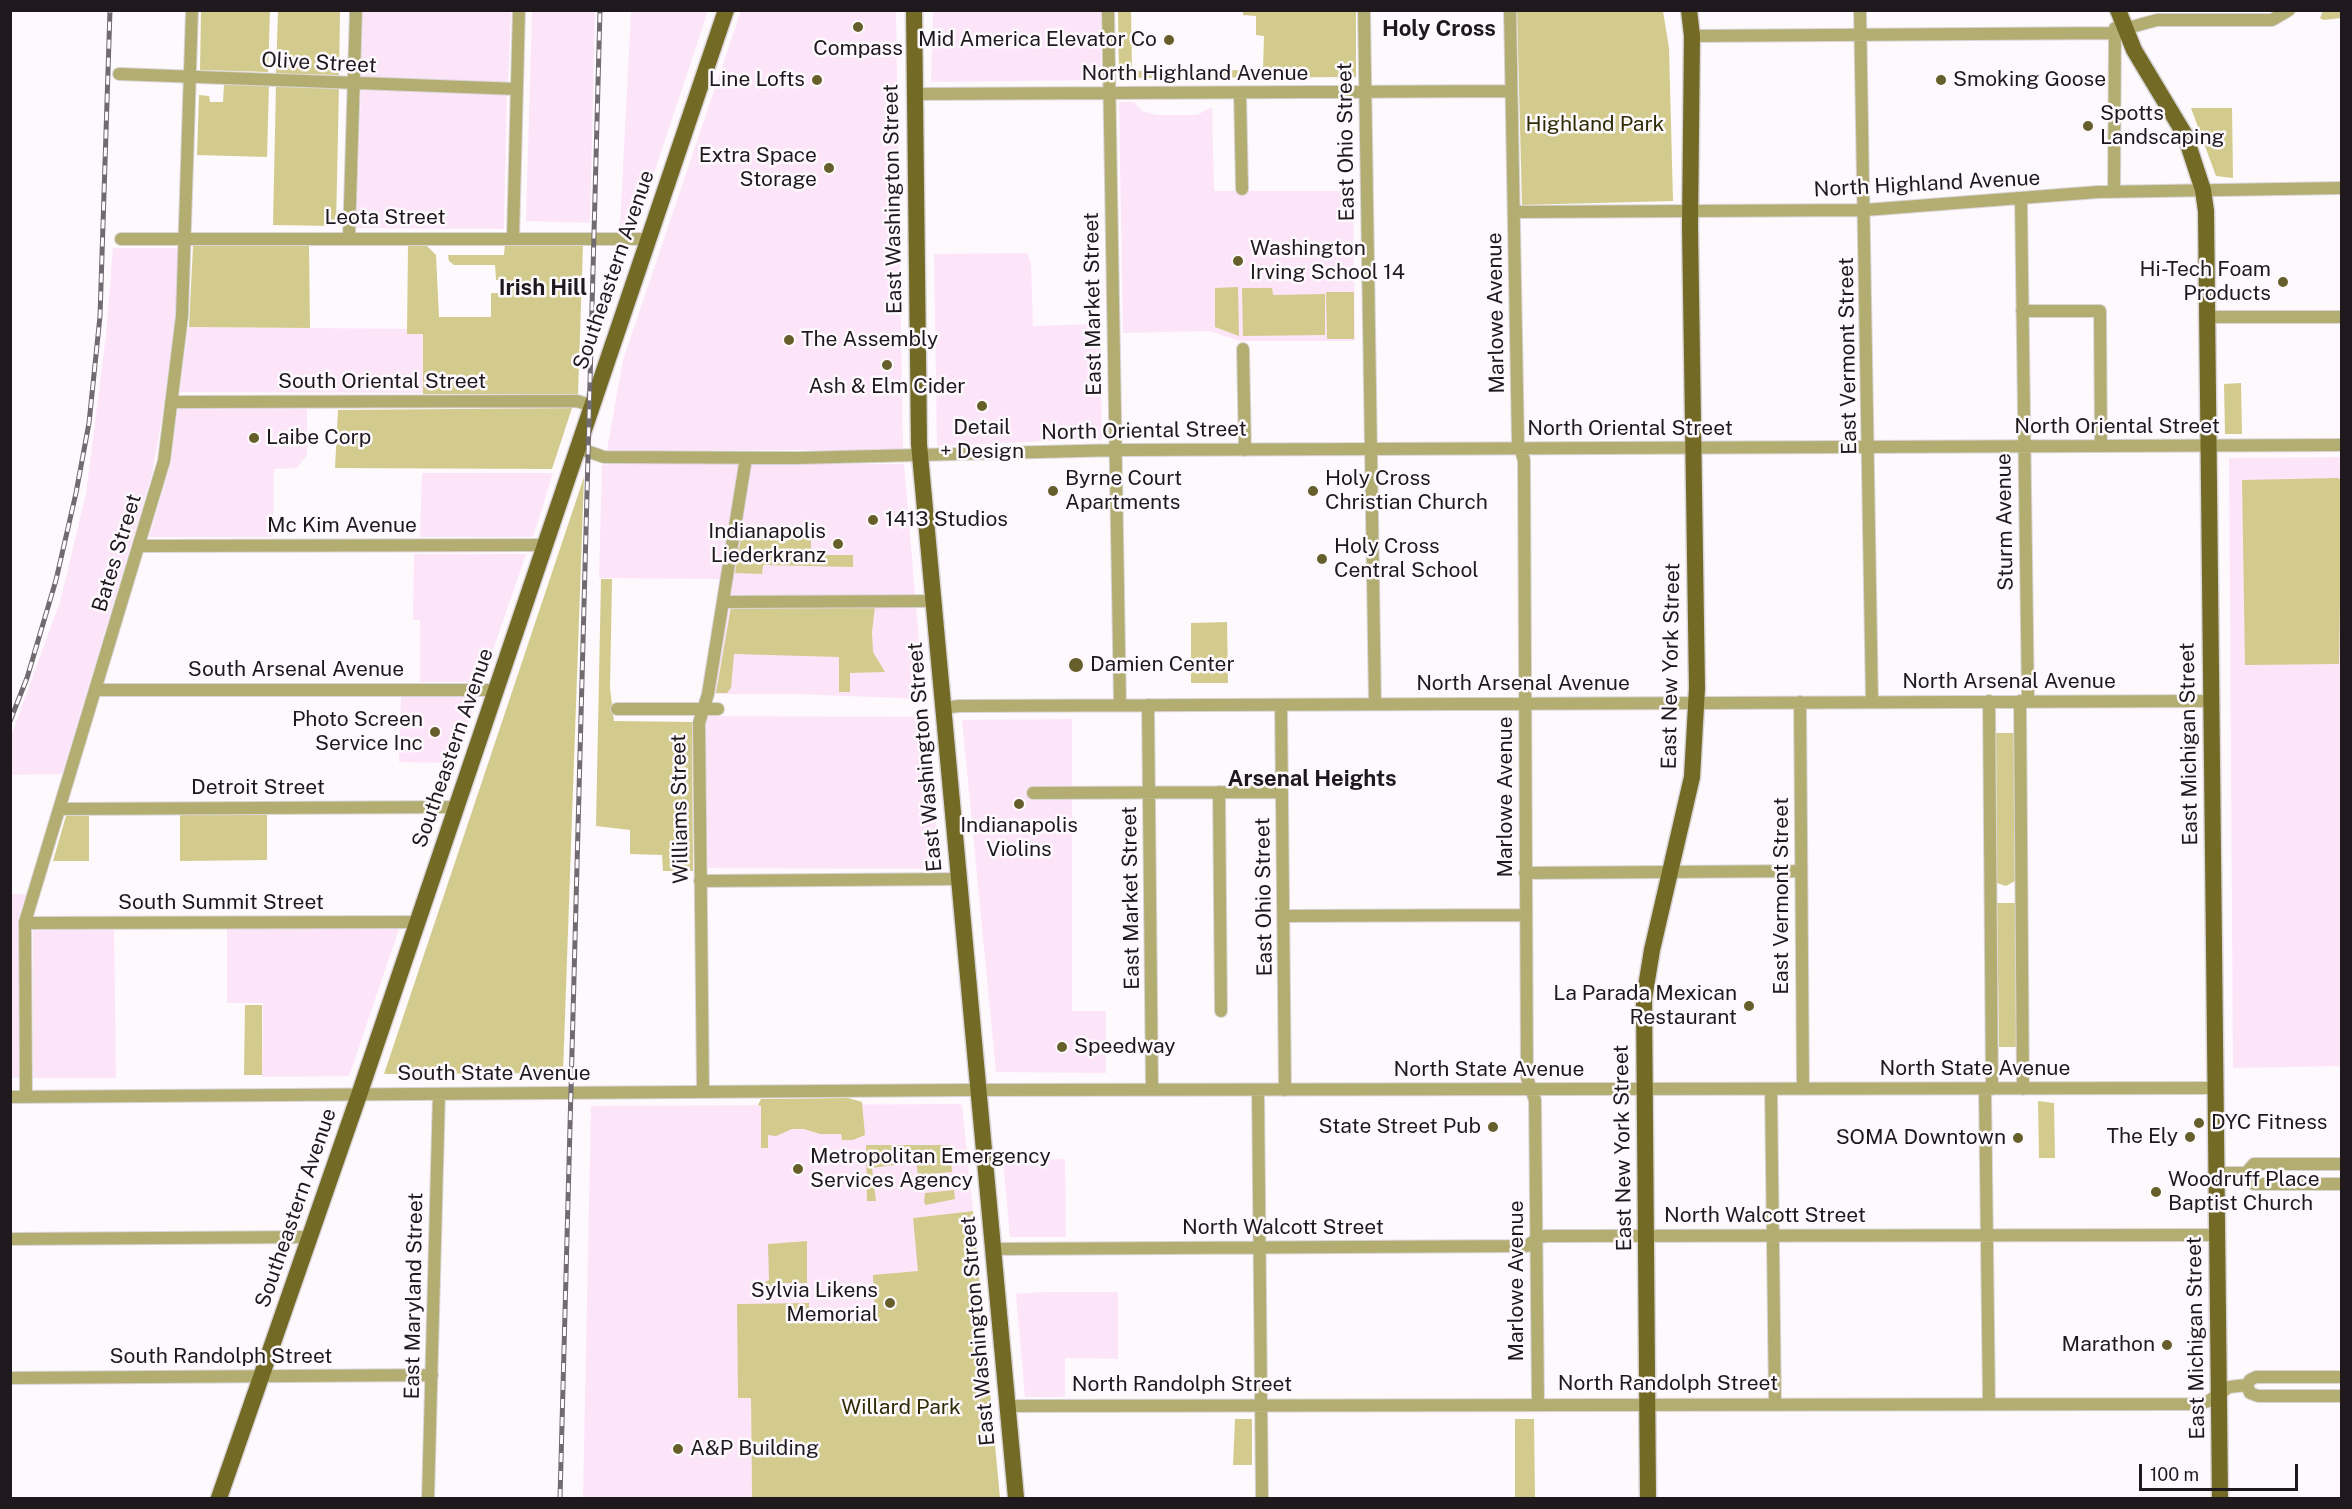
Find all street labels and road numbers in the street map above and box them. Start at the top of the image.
street label: Olive Street [261,47,377,79]
street label: North Highland Avenue [1081,61,1309,87]
street label: East Ohio Street [1332,62,1360,222]
street label: East Washington Street [878,84,908,314]
street label: North Highland Avenue [1813,165,2041,203]
street label: Southeastern Avenue [568,167,660,373]
street label: Leota Street [324,205,446,231]
street label: East Market Street [1079,212,1107,396]
street label: Marlowe Avenue [1482,232,1510,394]
street label: East Vermont Street [1834,257,1862,455]
street label: South Oriental Street [278,369,486,395]
street label: North Oriental Street [2014,414,2220,440]
street label: North Oriental Street [1527,416,1733,442]
street label: North Oriental Street [1041,417,1247,445]
street label: Sturm Avenue [1991,453,2019,591]
street label: Bates Street [87,491,147,615]
street label: Mc Kim Avenue [267,513,417,539]
street label: East New York Street [1657,562,1685,770]
street label: East Washington Street [902,641,948,873]
street label: East Michigan Street [2175,642,2203,846]
street label: Southeastern Avenue [407,645,499,851]
street label: South Arsenal Avenue [188,657,404,683]
street label: North Arsenal Avenue [1902,669,2116,695]
street label: North Arsenal Avenue [1416,671,1630,697]
street label: Marlowe Avenue [1493,716,1519,878]
street label: Williams Street [666,734,694,884]
street label: Detroit Street [191,775,325,801]
street label: East Vermont Street [1769,797,1795,995]
street label: East Market Street [1117,806,1145,990]
street label: East Ohio Street [1250,817,1278,977]
street label: South Summit Street [118,890,324,916]
street label: East New York Street [1609,1044,1637,1252]
street label: North State Avenue [1880,1056,2070,1082]
street label: North State Avenue [1394,1057,1584,1083]
street label: South State Avenue [397,1061,591,1087]
street label: Southeastern Avenue [250,1105,342,1311]
street label: East Maryland Street [400,1192,428,1400]
street label: Marlowe Avenue [1504,1200,1530,1362]
street label: North Walcott Street [1664,1203,1866,1229]
street label: East Washington Street [955,1215,1001,1447]
street label: North Walcott Street [1182,1215,1384,1241]
street label: East Michigan Street [2182,1236,2210,1440]
street label: South Randolph Street [110,1344,332,1370]
street label: North Randolph Street [1558,1371,1778,1397]
street label: North Randolph Street [1072,1372,1292,1398]

